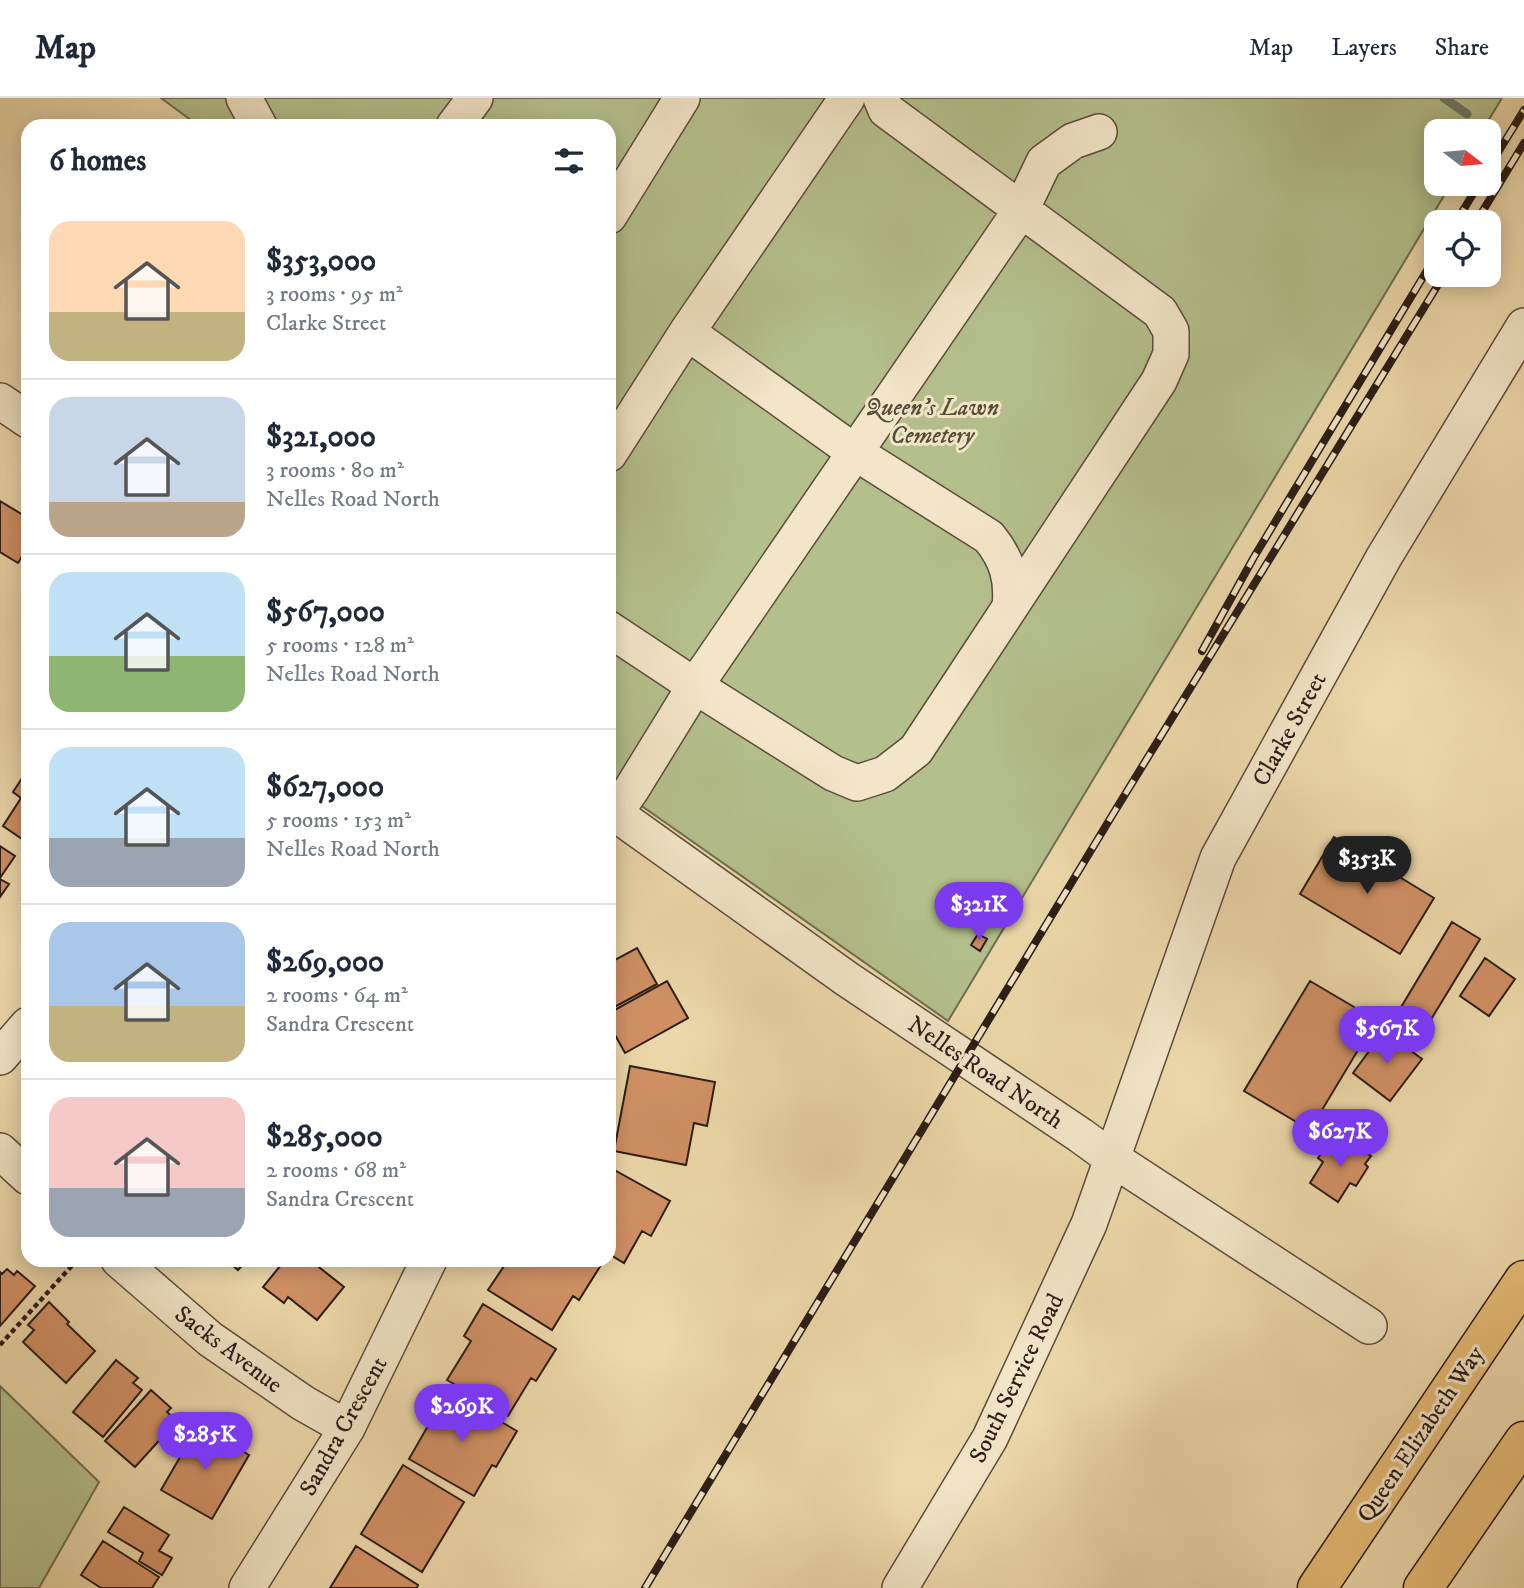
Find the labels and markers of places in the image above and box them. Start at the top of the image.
pin: $353K [1318,836,1416,896]
pin: $321K [930,882,1028,942]
pin: $567K [1338,1006,1436,1066]
pin: $627K [1291,1110,1389,1169]
pin: $269K [413,1384,511,1444]
pin: $285K [156,1412,254,1472]

